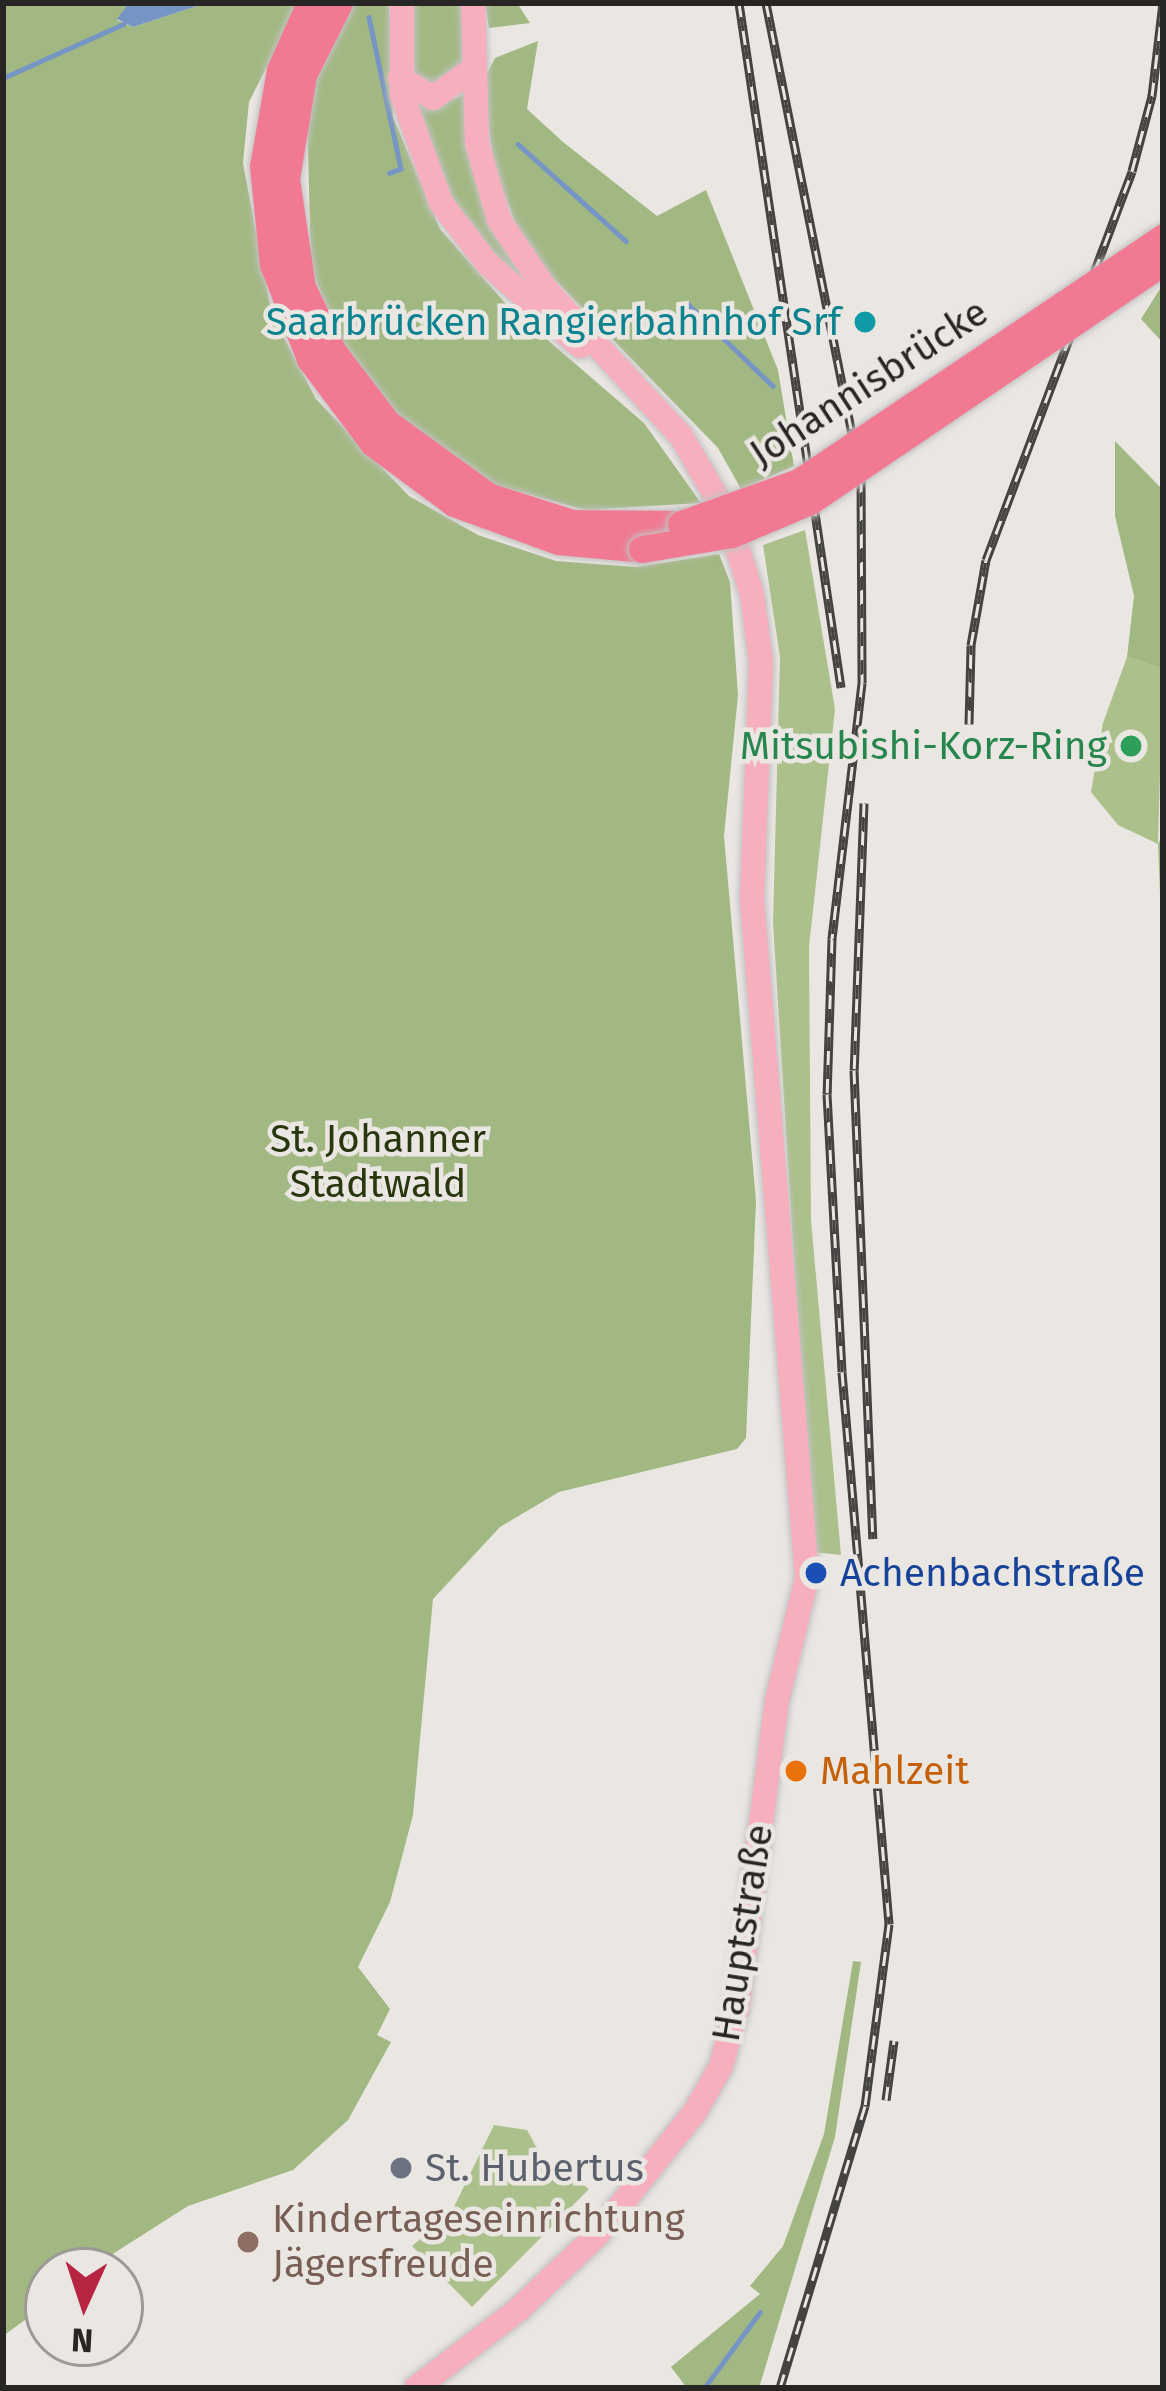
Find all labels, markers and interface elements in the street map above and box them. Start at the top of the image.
street label: Johannisbrücke [741,289,997,477]
place label: Saarbrücken Rangierbahnhof Srf [266,299,841,345]
marker: Saarbrücken Rangierbahnhof Srf [852,309,878,335]
place label: Mitsubishi-Korz-Ring [740,723,1107,769]
marker: Mitsubishi-Korz-Ring [1118,733,1144,759]
park label: St. Johanner Stadtwald [270,1117,486,1208]
place label: Achenbachstraße [840,1550,1145,1596]
marker: Achenbachstraße [803,1560,829,1586]
place label: Mahlzeit [820,1748,969,1794]
marker: Mahlzeit [783,1758,809,1784]
street label: Hauptstraße [703,1821,783,2045]
place label: St. Hubertus [425,2145,644,2191]
marker: St. Hubertus [388,2155,414,2181]
place label: Kindertageseinrichtung Jägersfreude [272,2197,685,2288]
marker: Kindertageseinrichtung Jägersfreude [235,2229,261,2255]
north arrow [24,2247,144,2367]
text: N [70,2319,94,2361]

